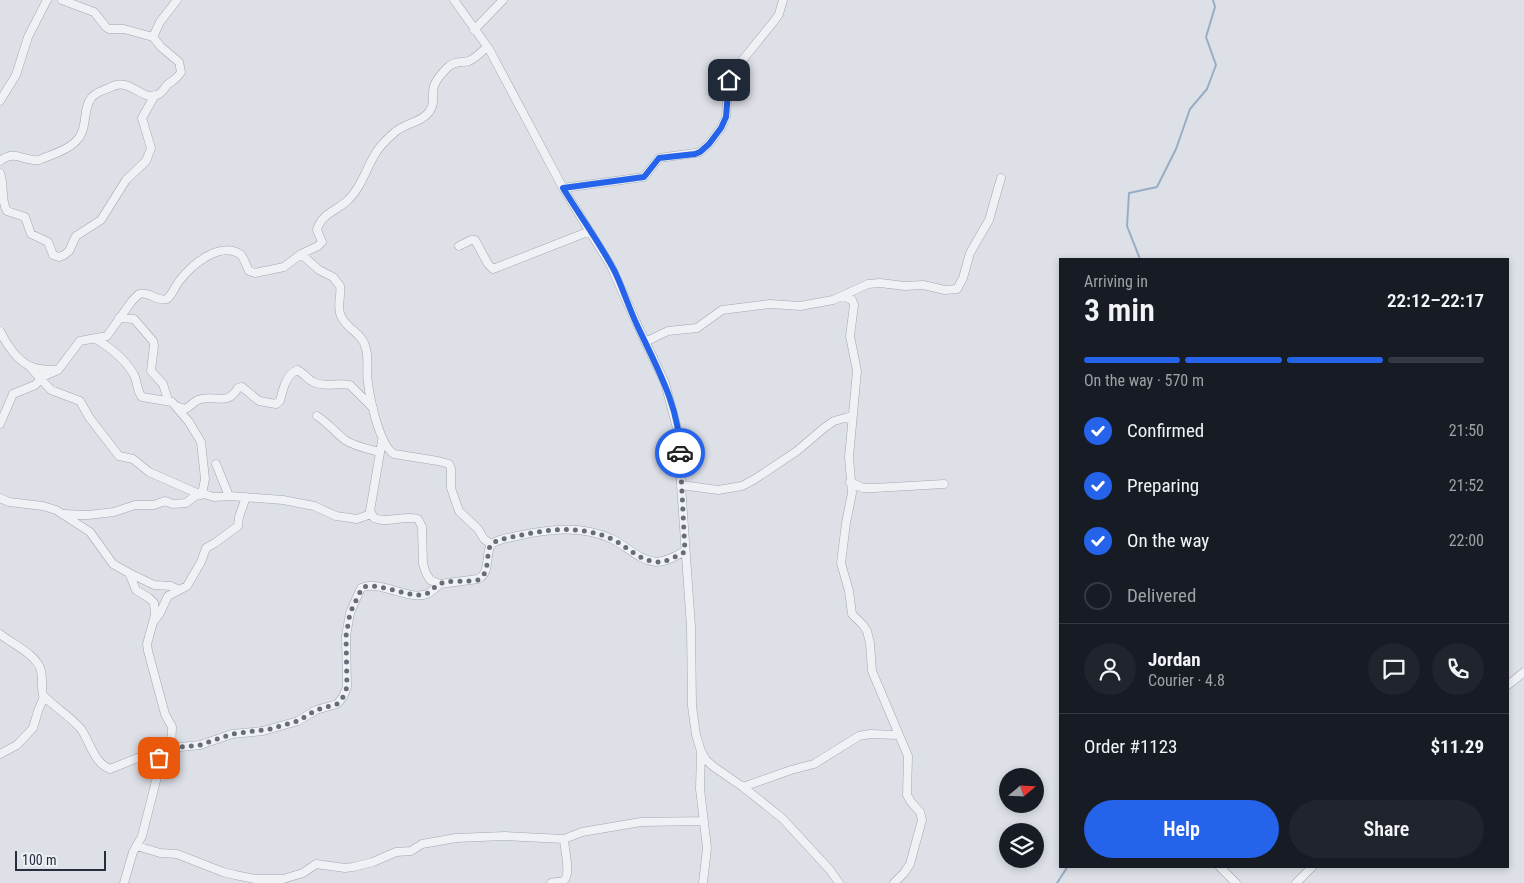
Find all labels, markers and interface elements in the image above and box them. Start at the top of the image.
pin [708,59,750,101]
icon: home [715,66,743,94]
text: Arriving in [1084,272,1148,291]
text: 22:12–22:17 [1387,289,1484,312]
text: 3 min [1084,291,1155,329]
text: On the way · 570 m [1084,371,1204,390]
icon: check [1084,417,1112,445]
text: Confirmed [1127,419,1204,442]
text: 21:50 [1449,421,1484,440]
courier [655,428,705,478]
icon: car [666,439,694,467]
icon: check [1084,472,1112,500]
text: Preparing [1127,474,1199,497]
text: 21:52 [1449,476,1484,495]
icon: check [1084,527,1112,555]
text: On the way [1127,529,1209,552]
text: 22:00 [1449,531,1484,550]
text: Delivered [1127,584,1196,607]
button: person [1084,643,1136,695]
button: chat [1368,643,1420,695]
button: phone [1432,643,1484,695]
text: Jordan [1148,648,1201,671]
text: Courier · 4.8 [1148,671,1225,690]
text: Order #1123 [1084,735,1177,758]
text: $11.29 [1430,735,1484,758]
pin [138,737,180,779]
icon: bag [145,744,173,772]
north arrow [999,768,1044,812]
map controls [999,768,1044,868]
button: Help [1084,800,1279,858]
button: Share [1289,800,1484,858]
button: layers [999,823,1044,868]
scale bar [15,848,106,871]
text: 100 m [22,852,57,868]

